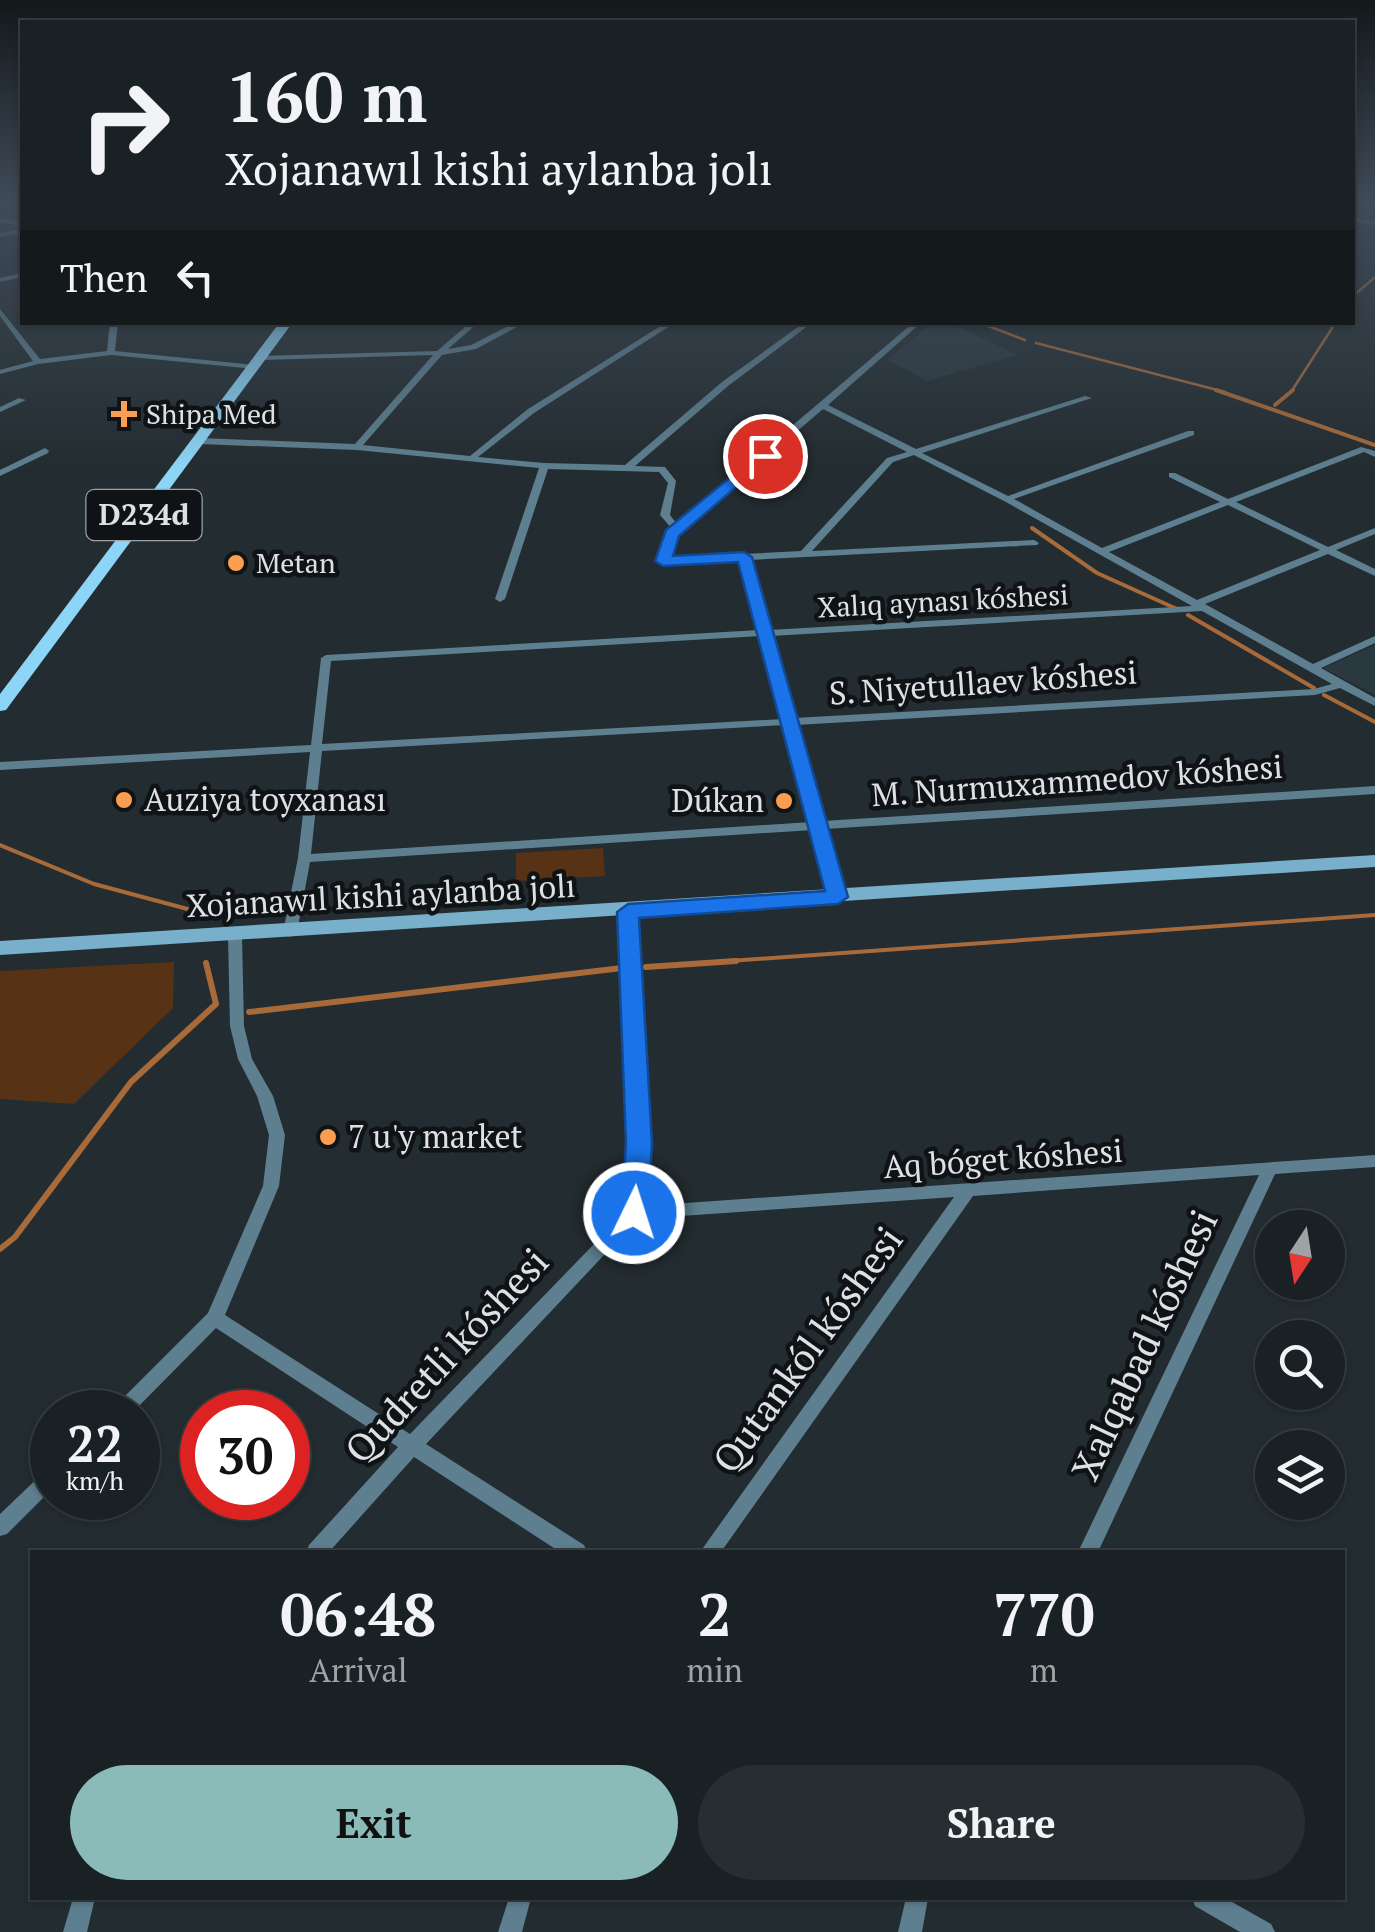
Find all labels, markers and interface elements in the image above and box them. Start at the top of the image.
text: 160 m [225,49,427,142]
icon: right [60,60,190,190]
text: Xojanawıl kishi aylanba jolı [225,138,773,198]
icon: left [168,250,223,305]
text: Then [60,253,148,303]
place label: Shipa Med [146,395,277,432]
marker: Shipa Med [111,401,137,427]
pin [723,414,808,499]
icon: arrive [738,429,793,484]
road number: D234d [86,490,202,540]
place label: Metan [256,544,336,581]
marker: Metan [225,552,247,574]
street label: Xalıq aynası kóshesi [817,575,1069,626]
street label: S. Niyetullaev kóshesi [828,650,1138,714]
street label: M. Nurmuxammedov kóshesi [870,745,1284,815]
place label: Auziya toyxanası [144,778,386,820]
place label: Dúkan [671,779,764,821]
marker: Auziya toyxanası [113,789,135,811]
marker: Dúkan [773,790,795,812]
street label: Xojanawıl kishi aylanba jolı [185,864,576,926]
place label: 7 u'y market [348,1115,523,1157]
marker: 7 u'y market [317,1126,339,1148]
street label: Aq bóget kóshesi [882,1129,1124,1187]
position arrow [582,1161,686,1265]
street label: Xalqabad kóshesi [1060,1202,1229,1488]
north arrow [1255,1210,1345,1300]
map controls [1255,1210,1345,1520]
street label: Qutankól kóshesi [701,1216,913,1482]
street label: Qudretli kóshesi [334,1237,559,1474]
button: search [1255,1320,1345,1410]
speed limit sign: 30 [180,1390,310,1520]
text: 22 [67,1410,123,1476]
button: layers [1255,1430,1345,1520]
text: km/h [66,1464,124,1497]
text: 06:48 [280,1574,436,1653]
text: 2 [698,1574,732,1653]
text: 770 [993,1574,1095,1653]
text: Arrival [309,1649,407,1691]
text: min [687,1649,743,1691]
text: m [1030,1649,1058,1691]
button: Exit [70,1765,678,1880]
button: Share [698,1765,1305,1880]

